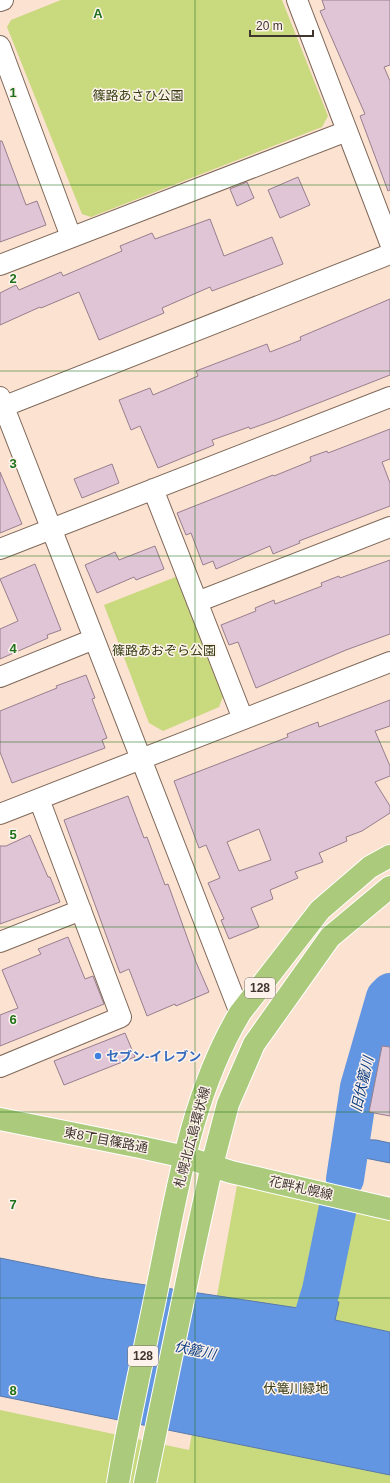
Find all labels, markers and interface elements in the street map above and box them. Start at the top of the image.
text: A [93,6,103,21]
scale bar [250,12,313,38]
text: 20 m [256,19,283,33]
text: 1 [9,85,17,100]
park label: 篠路あさひ公園 [92,88,184,103]
text: 2 [9,271,17,286]
text: 3 [9,456,17,471]
text: 4 [9,641,17,656]
park label: 篠路あおぞら公園 [112,643,216,658]
text: 5 [9,827,17,842]
road number: 128 [245,978,275,998]
text: 6 [9,1012,17,1027]
place label: セブン-イレブン [106,1049,201,1064]
marker: セブン-イレブン [93,1051,103,1061]
water label: 旧伏籠川 [348,1053,377,1113]
street label: 札幌北広島環状線 [171,1085,213,1189]
street label: 東8丁目篠路通 [63,1125,149,1155]
street label: 花畔札幌線 [268,1173,334,1203]
text: 7 [9,1197,17,1212]
water label: 伏籠川 [173,1338,219,1363]
road number: 128 [128,1346,158,1366]
park label: 伏篭川緑地 [263,1381,329,1396]
text: 8 [9,1383,17,1398]

